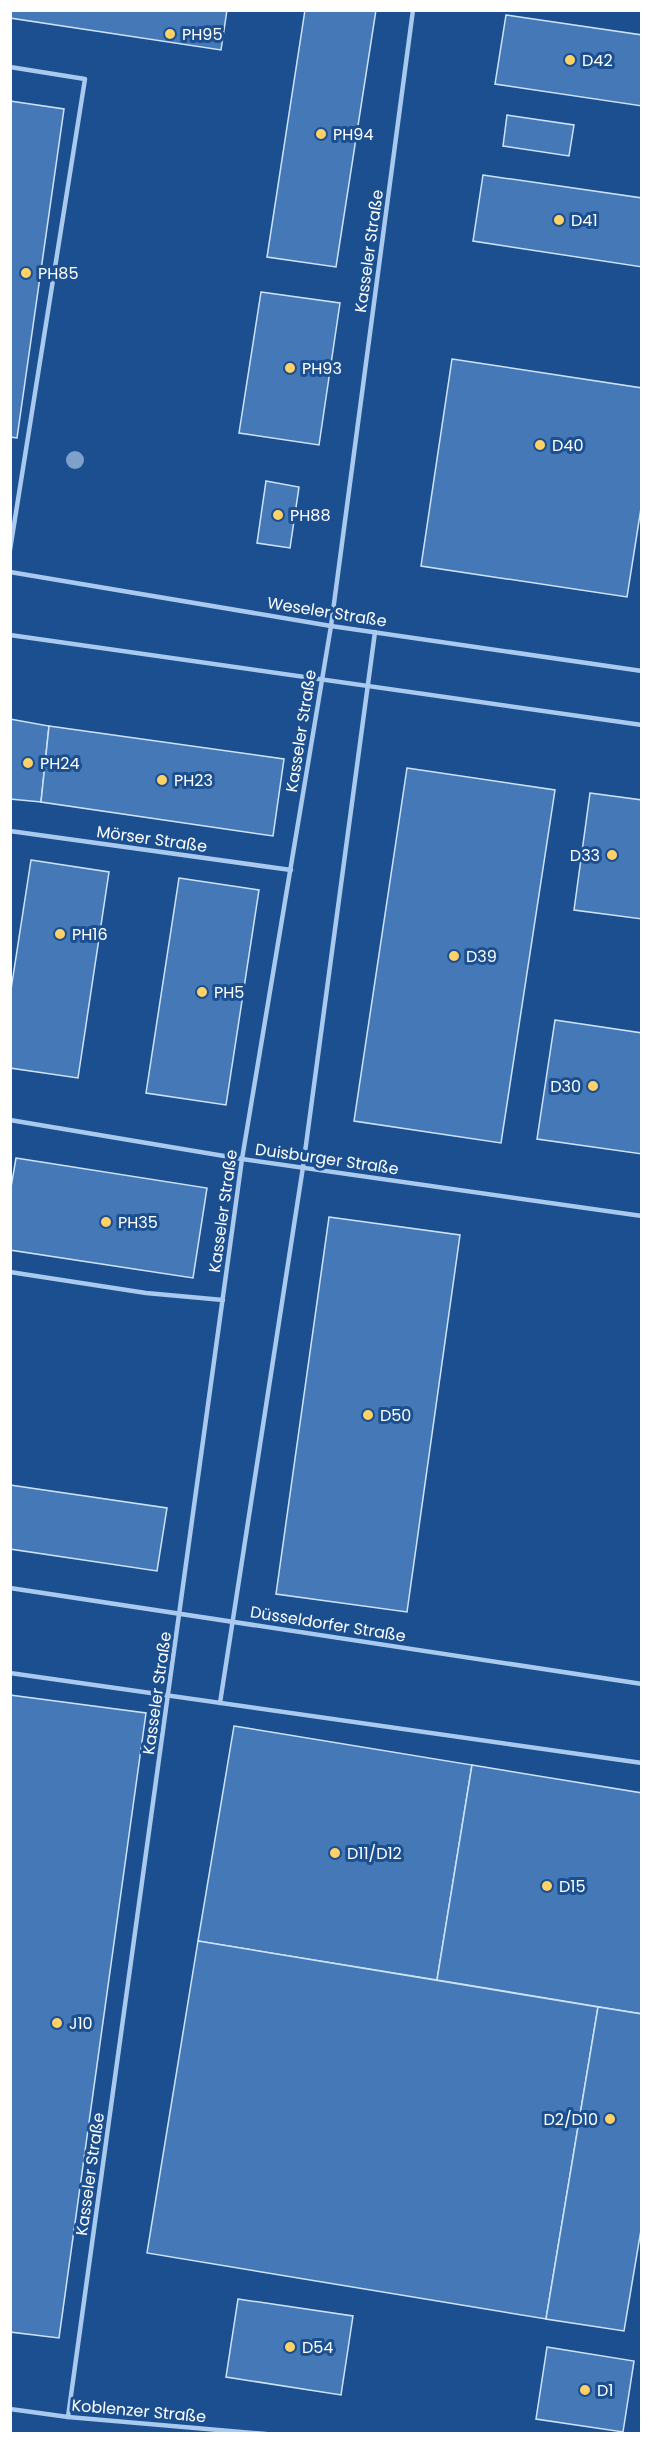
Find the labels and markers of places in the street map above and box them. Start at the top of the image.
place label: PH95 [182,23,222,46]
marker: PH95 [163,27,177,41]
place label: D42 [582,49,613,72]
marker: D42 [563,53,577,67]
place label: PH94 [333,123,373,146]
marker: PH94 [314,127,328,141]
place label: D41 [571,209,598,232]
marker: D41 [552,213,566,227]
place label: PH85 [38,262,78,285]
marker: PH85 [19,266,33,280]
place label: PH93 [302,357,342,380]
marker: PH93 [283,361,297,375]
place label: D40 [552,434,583,457]
marker: D40 [533,438,547,452]
place label: PH88 [290,504,331,527]
marker: PH88 [271,508,285,522]
place label: PH24 [40,752,80,775]
marker: PH24 [21,756,35,770]
place label: PH23 [174,769,213,792]
marker: PH23 [155,773,169,787]
place label: D33 [570,844,600,867]
marker: D33 [605,848,619,862]
place label: PH16 [72,923,108,946]
marker: PH16 [53,927,67,941]
place label: D39 [466,945,497,968]
marker: D39 [447,949,461,963]
place label: PH5 [214,981,244,1004]
marker: PH5 [195,985,209,999]
place label: D30 [550,1075,581,1098]
marker: D30 [586,1079,600,1093]
place label: PH35 [118,1211,158,1234]
marker: PH35 [99,1215,113,1229]
place label: D50 [380,1404,411,1427]
marker: D50 [361,1408,375,1422]
place label: D11/D12 [347,1842,402,1865]
marker: D11/D12 [328,1846,342,1860]
place label: D15 [559,1875,585,1898]
marker: D15 [540,1879,554,1893]
place label: J10 [69,2012,93,2035]
marker: J10 [50,2016,64,2030]
place label: D2/D10 [543,2108,598,2131]
marker: D2/D10 [603,2112,617,2126]
place label: D54 [302,2336,333,2359]
marker: D54 [283,2340,297,2354]
place label: D1 [597,2379,613,2402]
marker: D1 [578,2383,592,2397]

